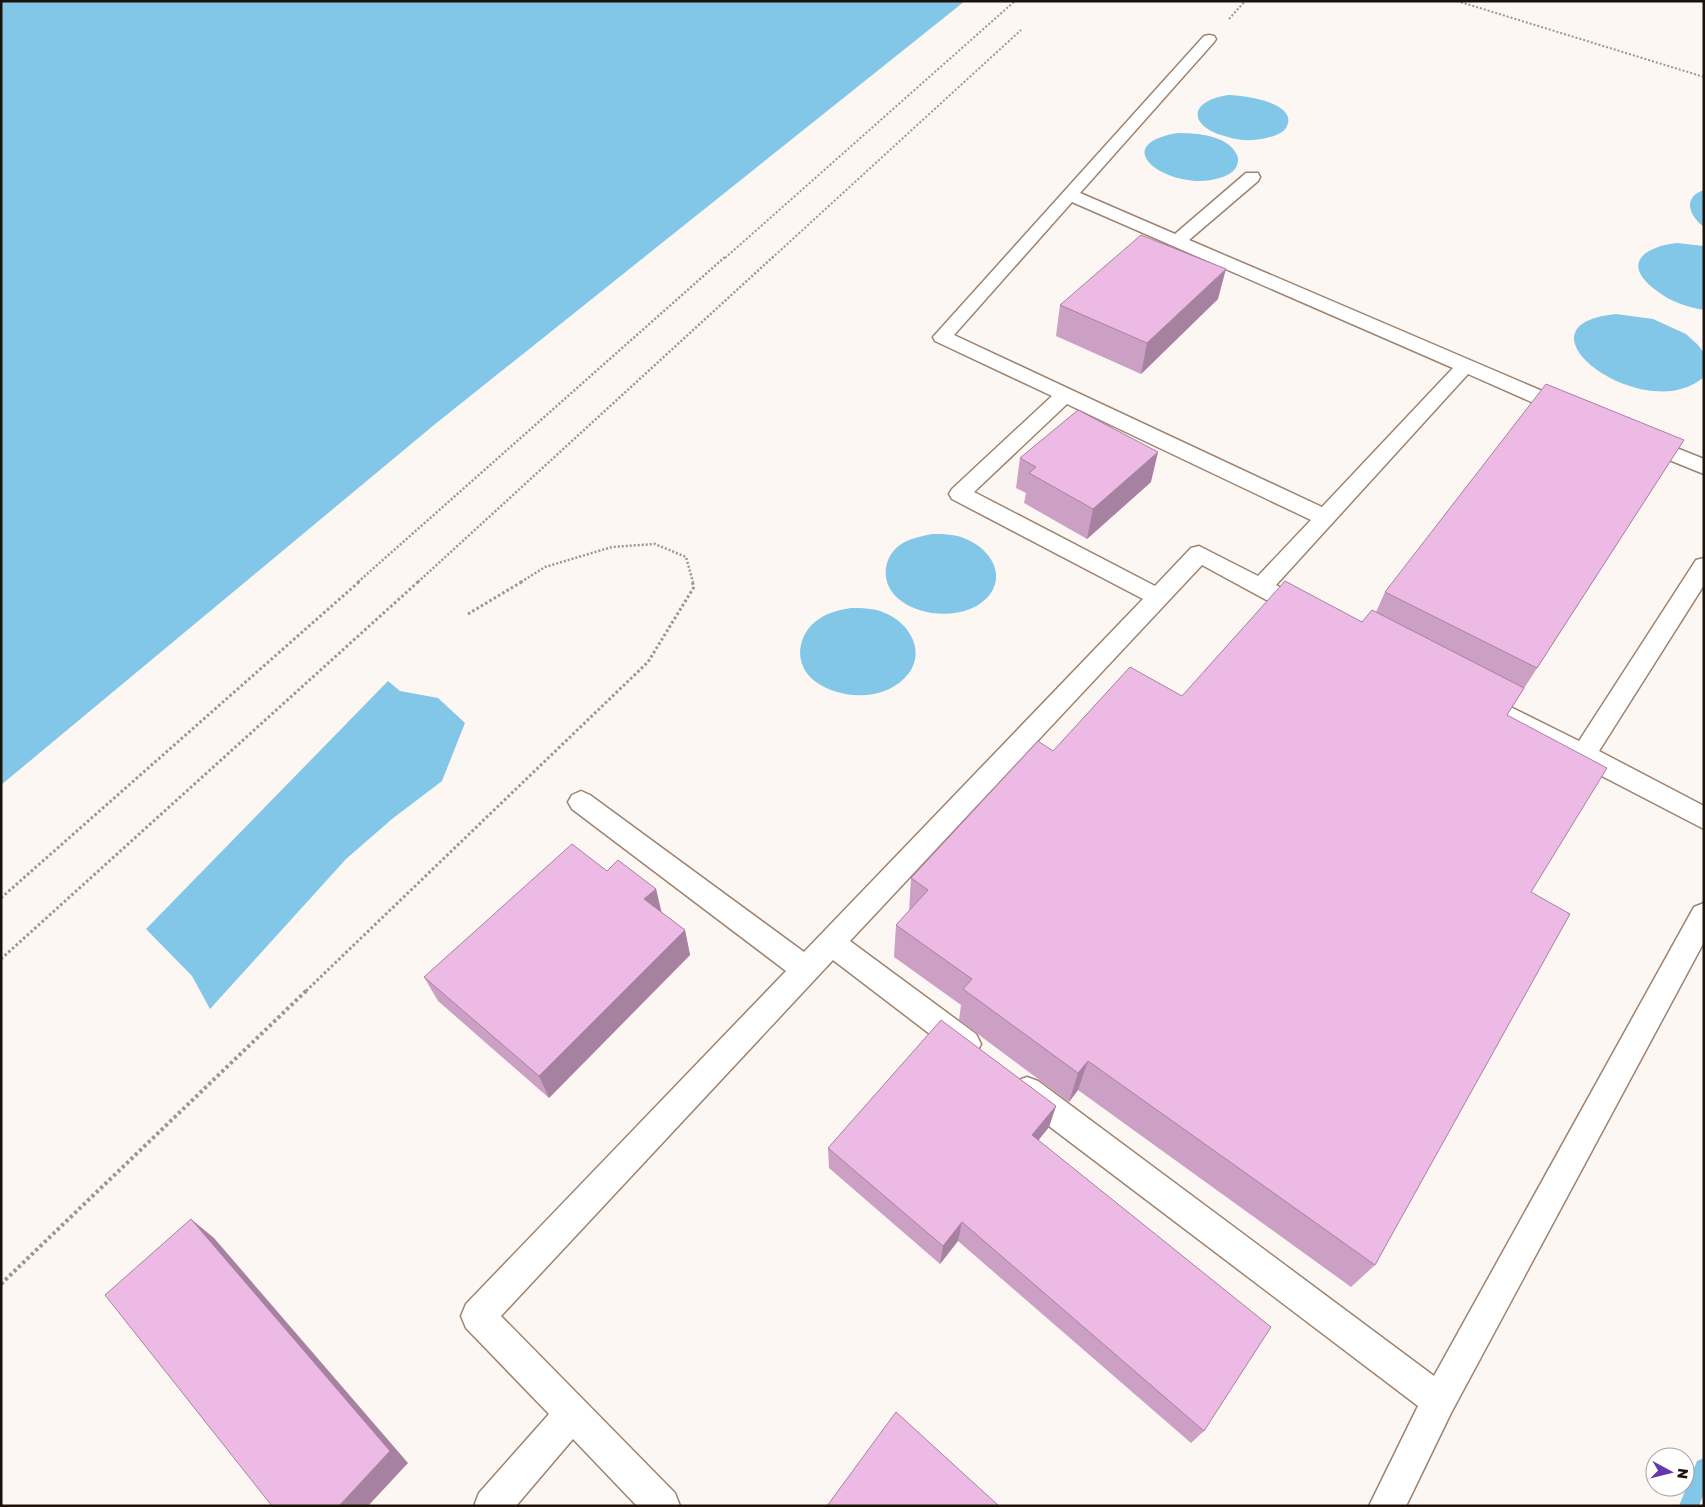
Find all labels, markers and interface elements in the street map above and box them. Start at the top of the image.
north arrow [1645,1447,1695,1497]
text: N [1674,1467,1692,1480]

